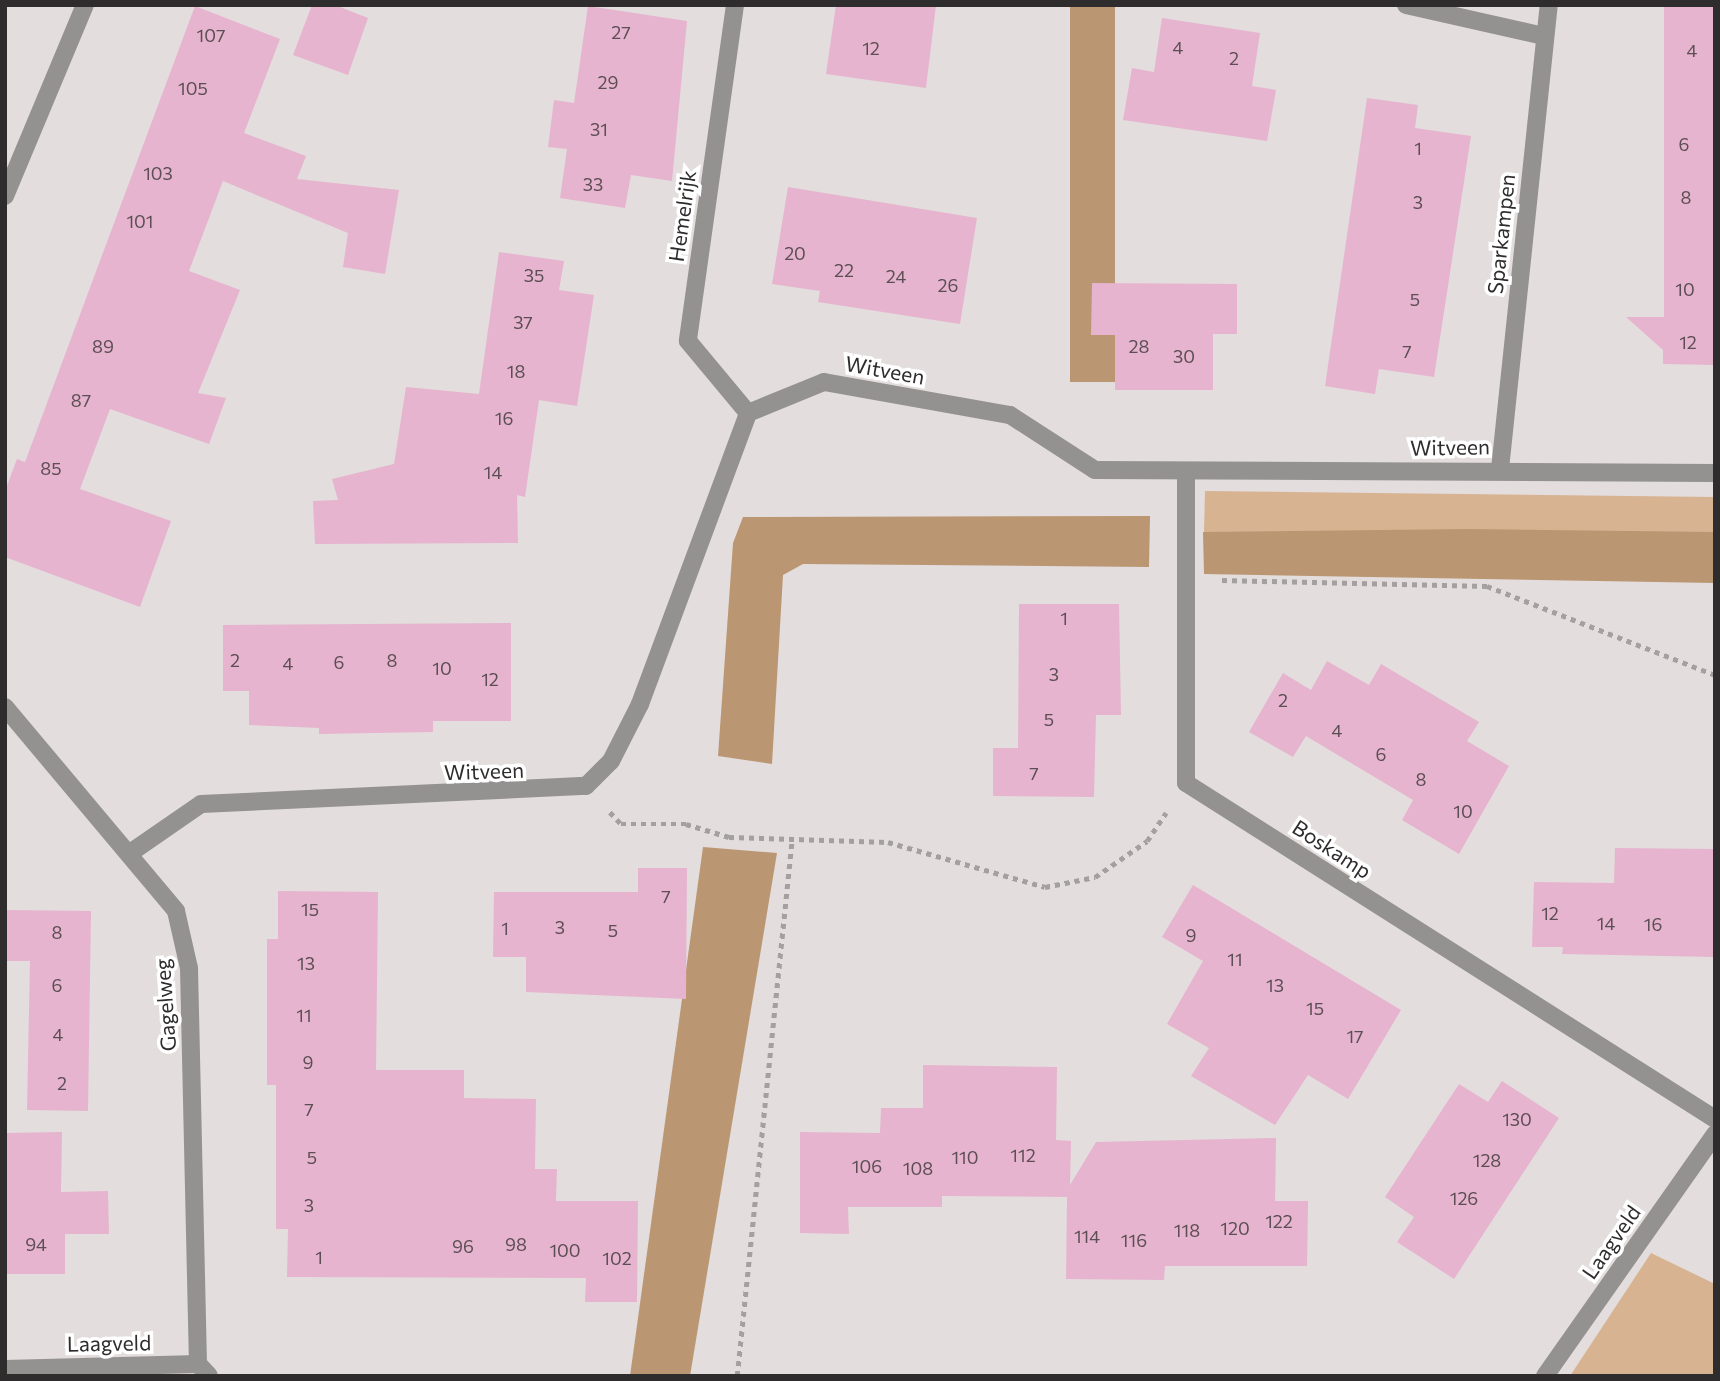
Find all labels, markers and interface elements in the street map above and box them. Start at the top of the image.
house number: 27 [611,21,631,43]
house number: 107 [197,24,225,46]
house number: 4 [1173,36,1183,58]
house number: 12 [862,37,880,59]
house number: 4 [1687,39,1697,61]
house number: 2 [1229,47,1239,69]
house number: 29 [598,71,618,93]
house number: 105 [178,77,208,99]
house number: 31 [590,118,608,140]
house number: 6 [1679,133,1689,155]
house number: 1 [1414,137,1422,159]
house number: 103 [143,162,173,184]
street label: Hemelrijk [663,169,701,263]
house number: 33 [583,173,603,195]
street label: Sparkampen [1482,173,1520,295]
house number: 8 [1681,186,1691,208]
house number: 3 [1413,191,1423,213]
house number: 101 [126,210,154,232]
house number: 20 [784,242,806,264]
house number: 22 [834,259,854,281]
house number: 35 [524,264,544,286]
house number: 24 [886,265,906,287]
house number: 26 [938,274,958,296]
house number: 10 [1675,278,1695,300]
house number: 5 [1410,288,1420,310]
house number: 37 [513,311,533,333]
house number: 12 [1679,331,1697,353]
house number: 89 [92,335,114,357]
house number: 28 [1129,335,1149,357]
house number: 7 [1402,340,1412,362]
house number: 30 [1173,345,1195,367]
street label: Witveen [843,351,927,389]
house number: 18 [507,360,525,382]
house number: 87 [71,389,91,411]
house number: 16 [495,407,513,429]
street label: Witveen [1410,434,1490,460]
house number: 85 [40,457,62,479]
house number: 14 [484,461,502,483]
house number: 1 [1060,607,1068,629]
house number: 2 [230,649,240,671]
house number: 8 [387,649,397,671]
house number: 6 [334,651,344,673]
house number: 4 [283,652,293,674]
house number: 10 [432,657,452,679]
house number: 3 [1049,663,1059,685]
house number: 12 [481,668,499,690]
house number: 2 [1278,689,1288,711]
house number: 5 [1044,708,1054,730]
house number: 4 [1332,719,1342,741]
house number: 6 [1376,743,1386,765]
street label: Witveen [444,757,524,785]
house number: 7 [1029,762,1039,784]
house number: 8 [1416,768,1426,790]
house number: 10 [1453,800,1473,822]
street label: Boskamp [1288,814,1376,884]
house number: 7 [661,885,671,907]
house number: 15 [301,898,319,920]
house number: 12 [1541,902,1559,924]
house number: 14 [1597,912,1615,934]
house number: 16 [1644,913,1662,935]
house number: 3 [555,916,565,938]
house number: 1 [501,917,509,939]
house number: 5 [608,919,618,941]
house number: 8 [52,921,62,943]
house number: 9 [1186,924,1196,946]
house number: 11 [1227,948,1243,970]
house number: 13 [297,952,315,974]
street label: Gagelweg [149,958,181,1052]
house number: 6 [52,974,62,996]
house number: 13 [1266,974,1284,996]
house number: 15 [1306,997,1324,1019]
house number: 11 [296,1004,312,1026]
house number: 4 [53,1023,63,1045]
house number: 17 [1346,1025,1364,1047]
house number: 9 [303,1051,313,1073]
house number: 2 [57,1072,67,1094]
house number: 7 [304,1098,314,1120]
house number: 130 [1502,1108,1532,1130]
house number: 112 [1010,1144,1036,1166]
house number: 5 [307,1146,317,1168]
house number: 110 [951,1146,979,1168]
house number: 128 [1473,1149,1501,1171]
house number: 106 [852,1155,882,1177]
house number: 108 [903,1157,933,1179]
house number: 126 [1450,1187,1478,1209]
house number: 3 [304,1194,314,1216]
street label: Laagveld [1576,1200,1646,1284]
house number: 122 [1265,1210,1293,1232]
house number: 120 [1220,1217,1250,1239]
house number: 118 [1174,1219,1200,1241]
house number: 114 [1074,1225,1100,1247]
house number: 116 [1121,1229,1147,1251]
house number: 94 [25,1233,47,1255]
house number: 98 [505,1233,527,1255]
house number: 96 [452,1235,474,1257]
house number: 100 [549,1239,581,1261]
house number: 1 [315,1246,323,1268]
house number: 102 [602,1247,632,1269]
street label: Laagveld [67,1330,151,1356]

